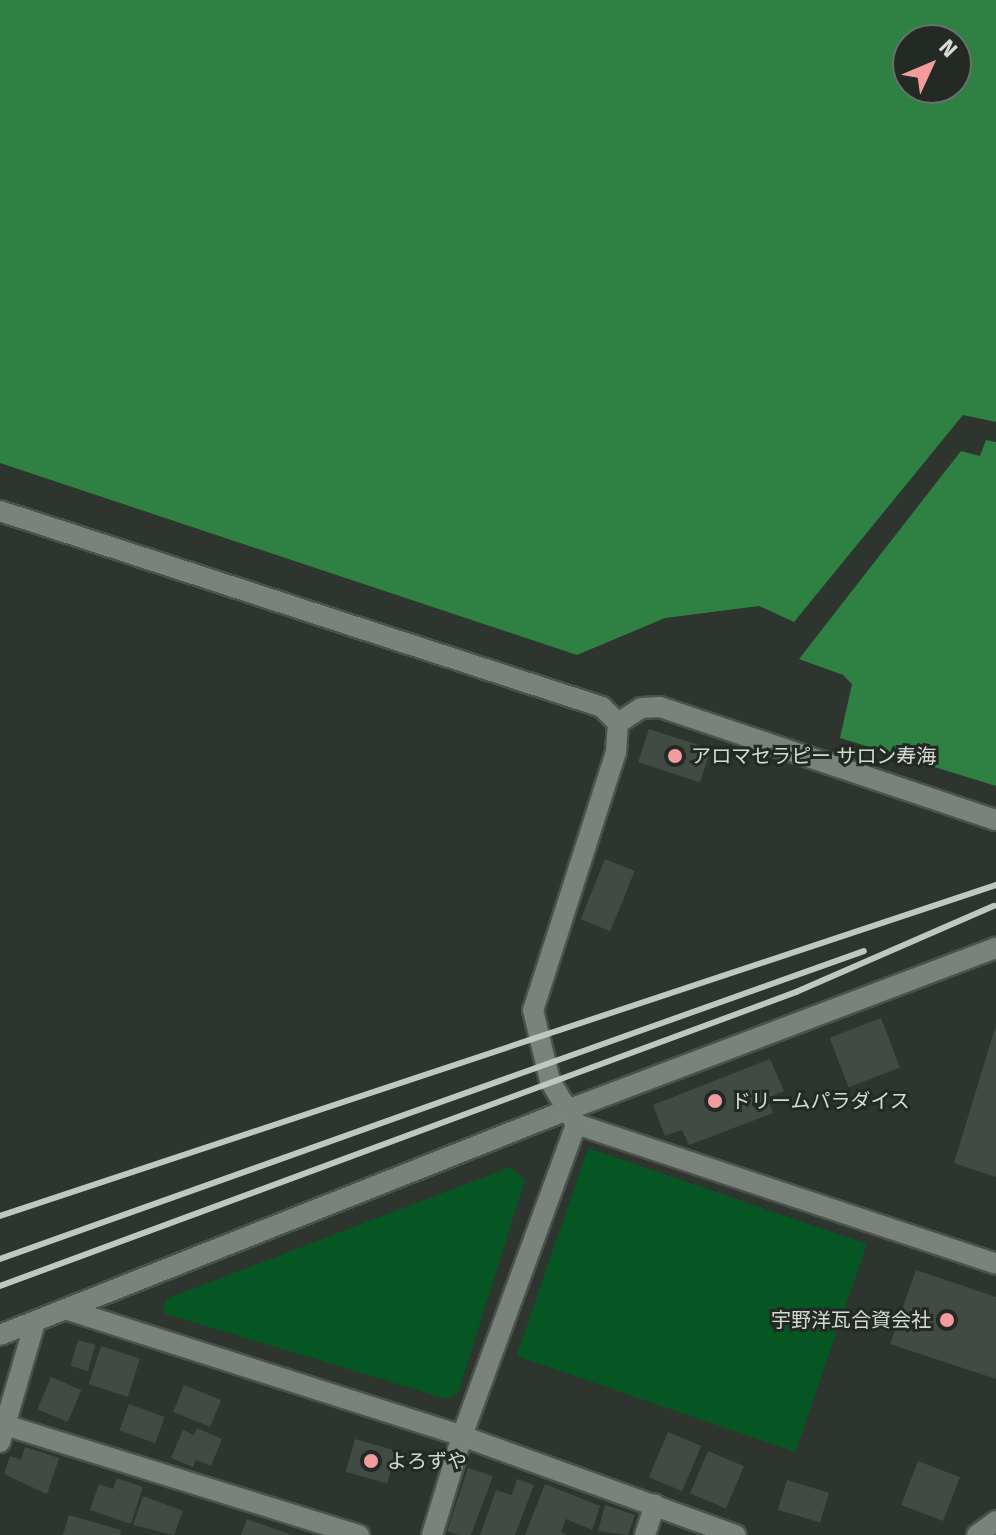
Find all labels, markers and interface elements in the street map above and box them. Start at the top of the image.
north arrow [892,24,972,104]
text: N [933,34,963,63]
place label: アロマセラピー サロン寿海 [691,744,936,768]
marker: アロマセラピー サロン寿海 [666,747,684,765]
place label: ドリームパラダイス [731,1089,911,1113]
marker: ドリームパラダイス [706,1092,724,1110]
place label: 宇野洋瓦合資会社 [771,1308,931,1332]
marker: 宇野洋瓦合資会社 [938,1311,956,1329]
place label: よろずや [387,1449,467,1473]
marker: よろずや [362,1452,380,1470]

